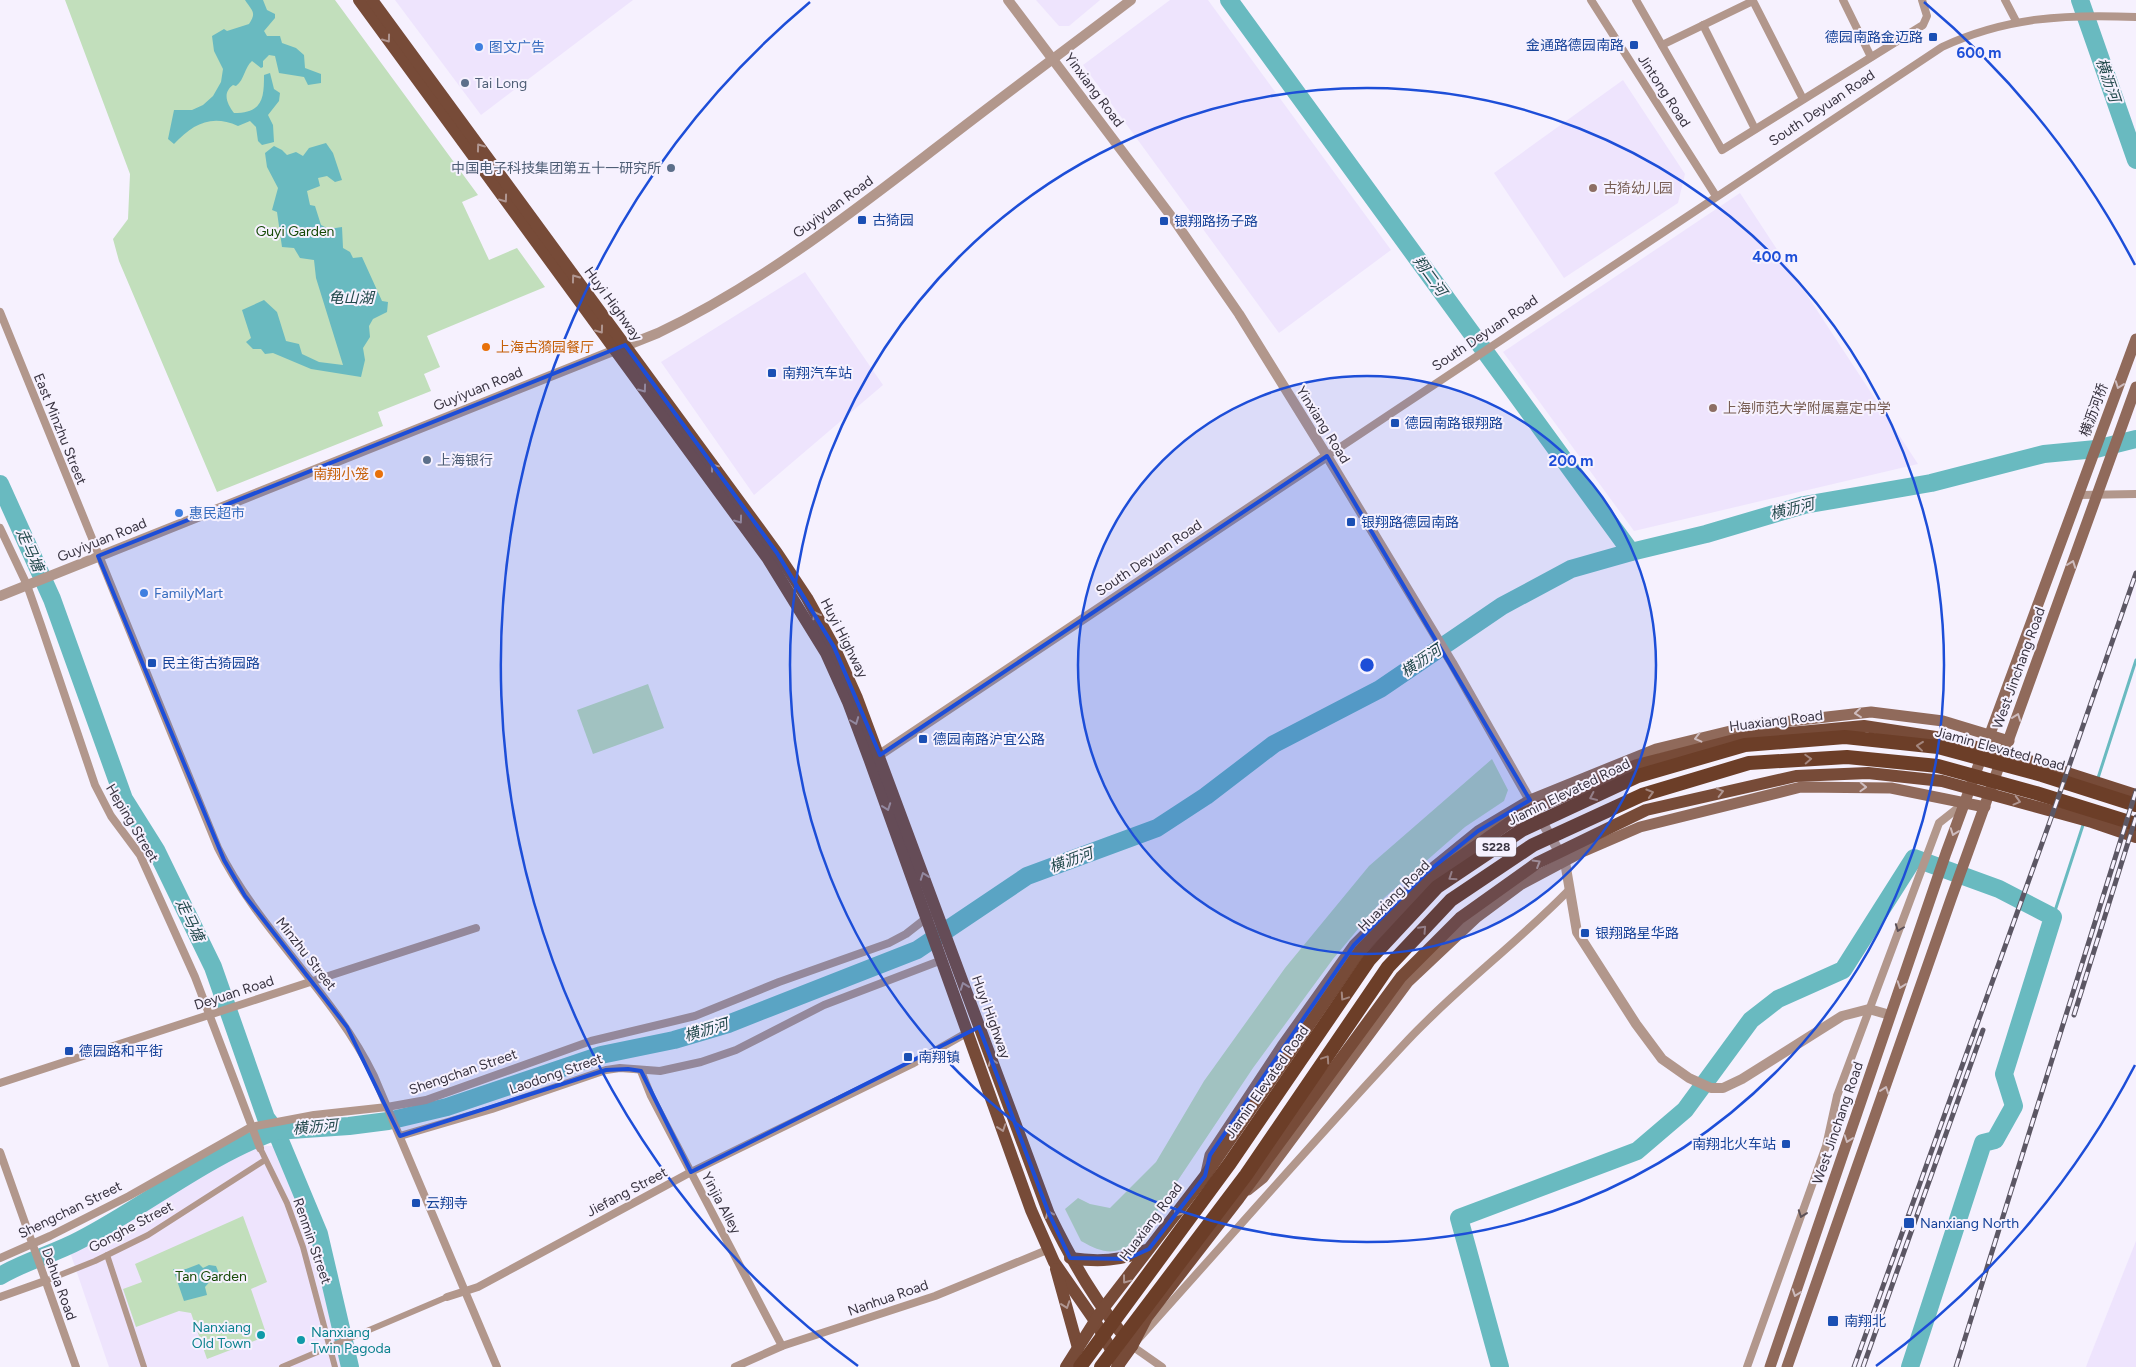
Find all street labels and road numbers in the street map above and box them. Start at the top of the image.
street label: Yinxiang Road [1061,50,1127,130]
street label: Jintong Road [1634,51,1694,131]
street label: South Deyuan Road [1766,66,1878,150]
street label: Guyiyuan Road [790,172,876,242]
street label: Huyi Highway [580,264,646,345]
street label: South Deyuan Road [1429,291,1541,375]
street label: Guyiyuan Road [431,363,525,415]
street label: East Minzhu Street [30,371,90,487]
street label: 横沥河桥 [2076,381,2112,439]
street label: Yinxiang Road [1292,383,1354,467]
street label: Guyiyuan Road [55,514,149,566]
street label: South Deyuan Road [1093,516,1205,600]
street label: Huyi Highway [817,595,872,681]
street label: West Jinchang Road [1989,605,2049,731]
street label: Huaxiang Road [1728,707,1824,735]
street label: Jiamin Elevated Road [1933,723,2067,775]
street label: Jiamin Elevated Road [1505,755,1633,829]
street label: Heping Street [102,781,162,865]
road number: S228 [1476,838,1516,856]
street label: Huaxiang Road [1355,857,1433,935]
street label: Minzhu Street [272,914,340,994]
street label: Deyuan Road [192,972,276,1014]
street label: Huyi Highway [968,973,1014,1062]
street label: Jiamin Elevated Road [1222,1022,1312,1142]
street label: Shengchan Street [407,1046,519,1098]
street label: Laodong Street [507,1050,605,1098]
street label: West Jinchang Road [1809,1060,1867,1186]
street label: Jiefang Street [584,1164,670,1220]
street label: Yinjia Alley [698,1169,745,1237]
street label: Shengchan Street [15,1178,125,1242]
street label: Huaxiang Road [1116,1179,1186,1265]
street label: Renmin Street [289,1196,335,1286]
street label: Gonghe Street [86,1198,176,1256]
street label: Dehua Road [38,1246,80,1322]
street label: Nanhua Road [845,1276,931,1320]

